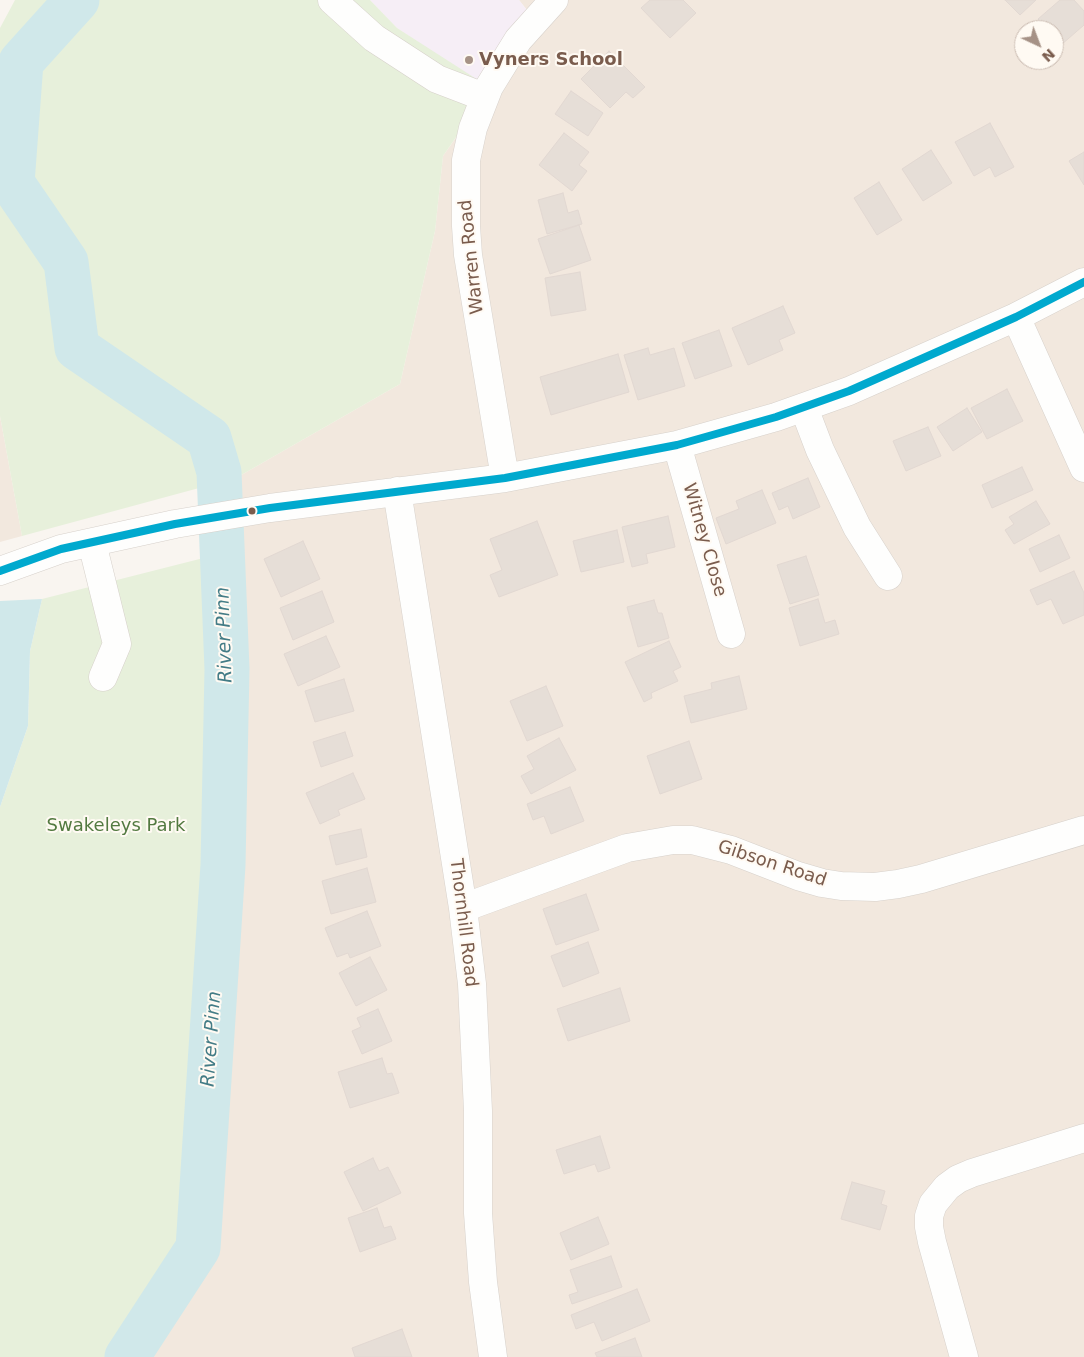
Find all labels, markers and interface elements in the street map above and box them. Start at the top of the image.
north arrow [1014,20,1064,70]
text: N [1039,45,1058,65]
place label: Vyners School [479,49,623,71]
marker: Vyners School [463,54,475,66]
street label: Warren Road [455,199,489,315]
street label: Witney Close [677,481,731,599]
unlabelled marker [247,506,257,516]
water label: River Pinn [212,587,238,683]
park label: Swakeleys Park [47,815,185,837]
street label: Gibson Road [715,836,829,892]
street label: Thornhill Road [444,858,482,988]
water label: River Pinn [197,990,227,1088]

